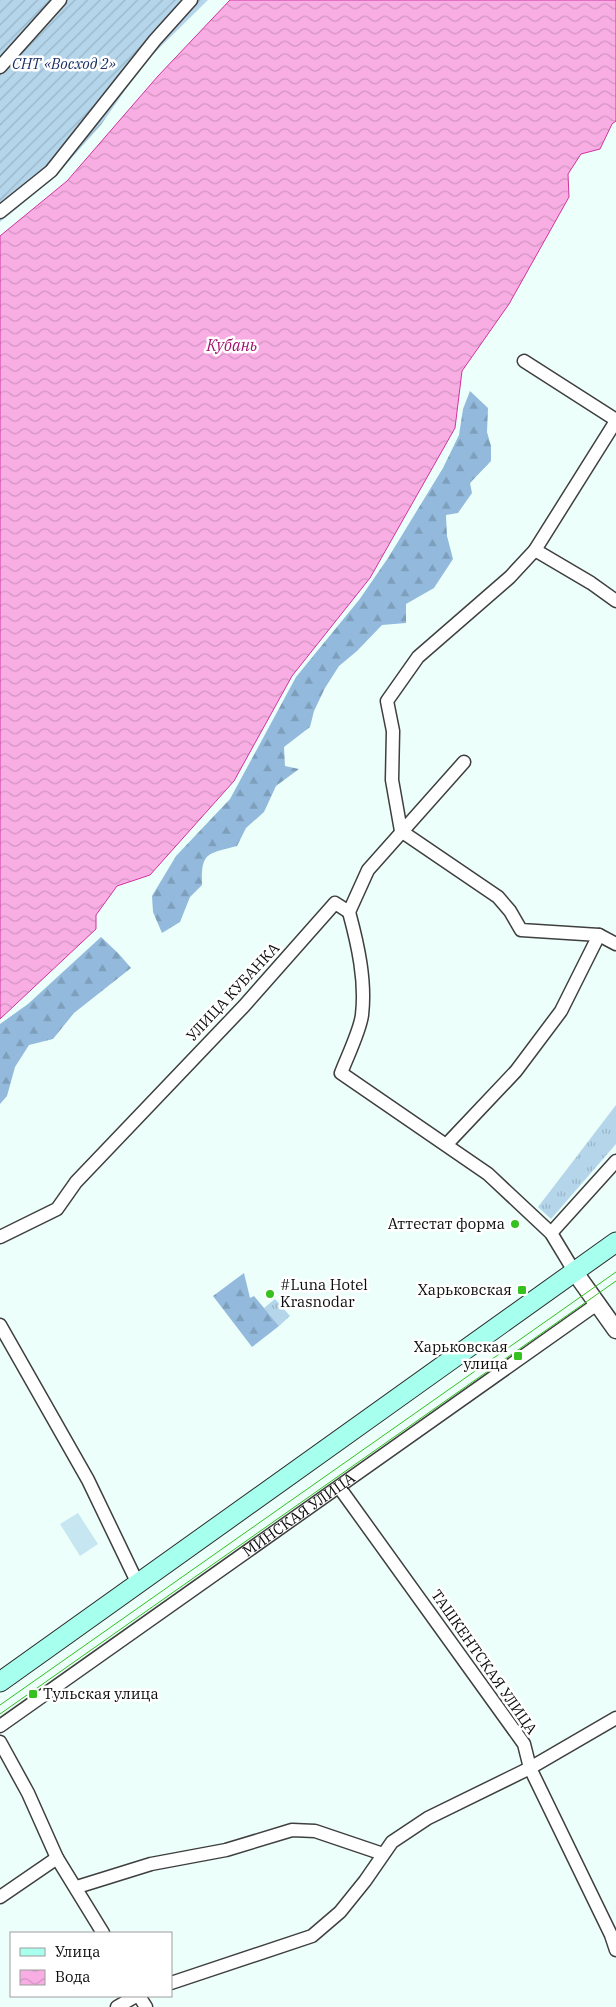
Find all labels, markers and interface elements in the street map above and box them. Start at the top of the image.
park label: СНТ «Восход 2» [12,54,116,73]
water label: Кубань [206,335,257,355]
street label: УЛИЦА КУБАНКА [182,938,284,1045]
place label: Аттестат форма [388,1214,505,1233]
marker: Аттестат форма [509,1218,521,1230]
place label: #Luna Hotel Krasnodar [280,1275,368,1311]
place label: Харьковская [418,1280,512,1299]
marker: Харьковская [516,1284,528,1296]
marker: #Luna Hotel Krasnodar [264,1288,276,1300]
place label: Харьковская улица [414,1337,508,1373]
marker: Харьковская улица [512,1350,524,1362]
street label: МИНСКАЯ УЛИЦА [239,1468,359,1561]
street label: ТАШКЕНТСКАЯ УЛИЦА [427,1586,542,1738]
place label: Тульская улица [43,1684,159,1703]
marker: Тульская улица [27,1688,39,1700]
legend [10,1932,172,1997]
text: Улица [55,1942,100,1961]
text: Вода [55,1967,91,1986]

